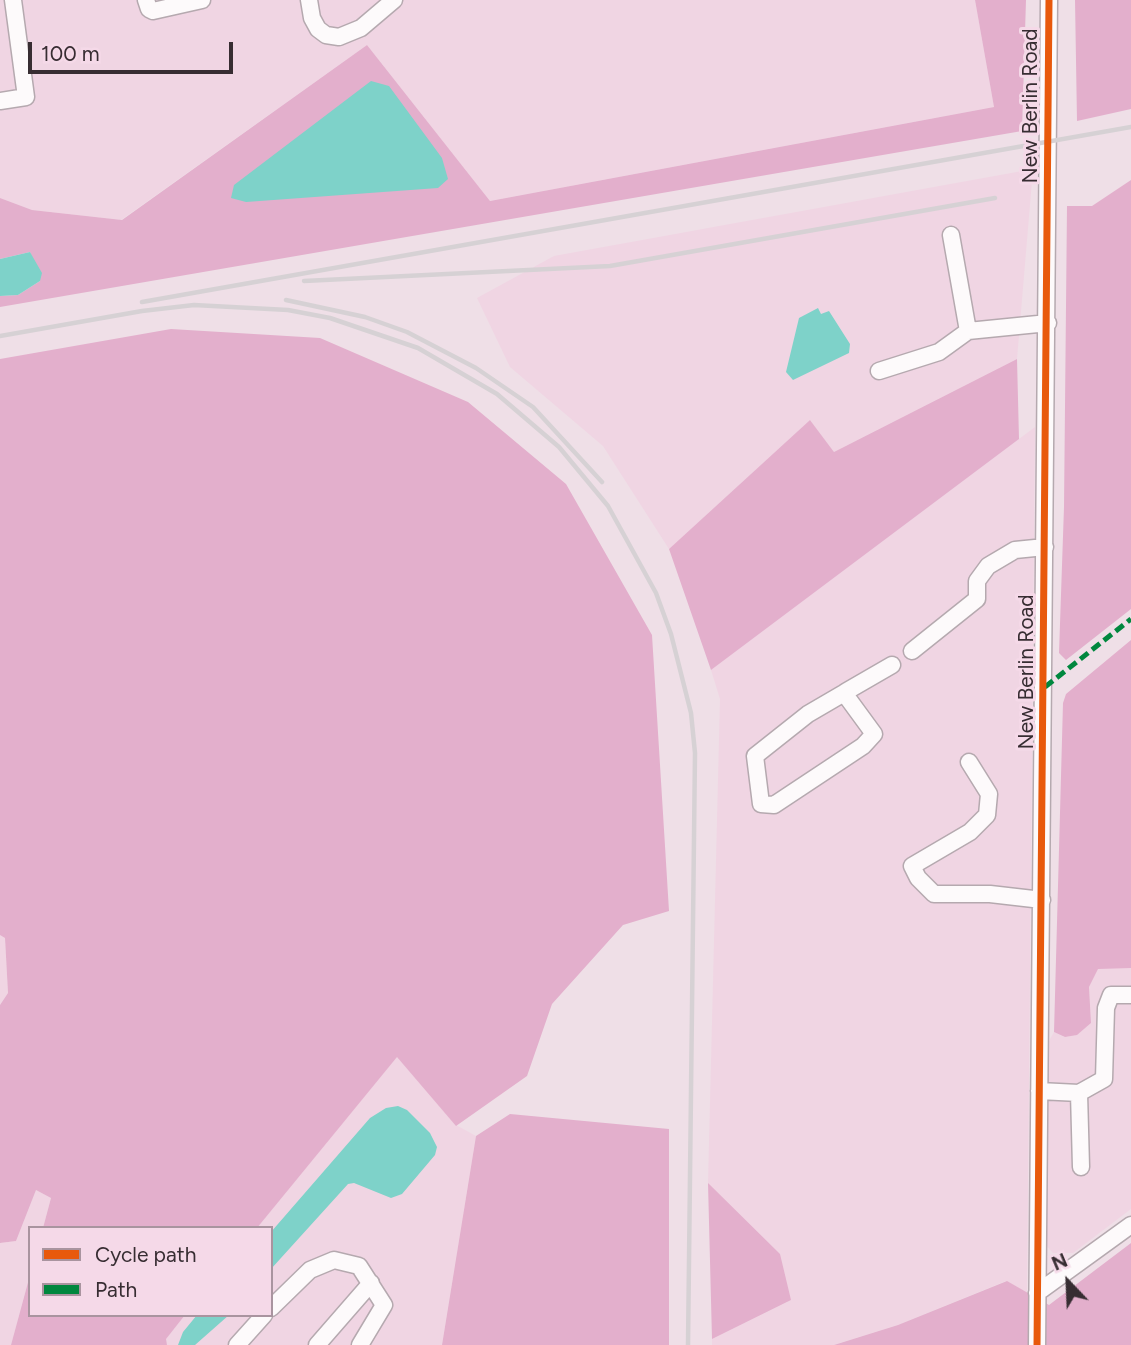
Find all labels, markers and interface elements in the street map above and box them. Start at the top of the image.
scale bar [32,28,236,72]
street label: New Berlin Road [1018,28,1044,184]
text: 100 m [41,41,100,66]
street label: New Berlin Road [1014,594,1040,750]
legend [28,1226,273,1317]
text: Cycle path [95,1242,196,1267]
north arrow [1033,1247,1103,1317]
text: N [1048,1249,1071,1276]
text: Path [95,1277,137,1302]

